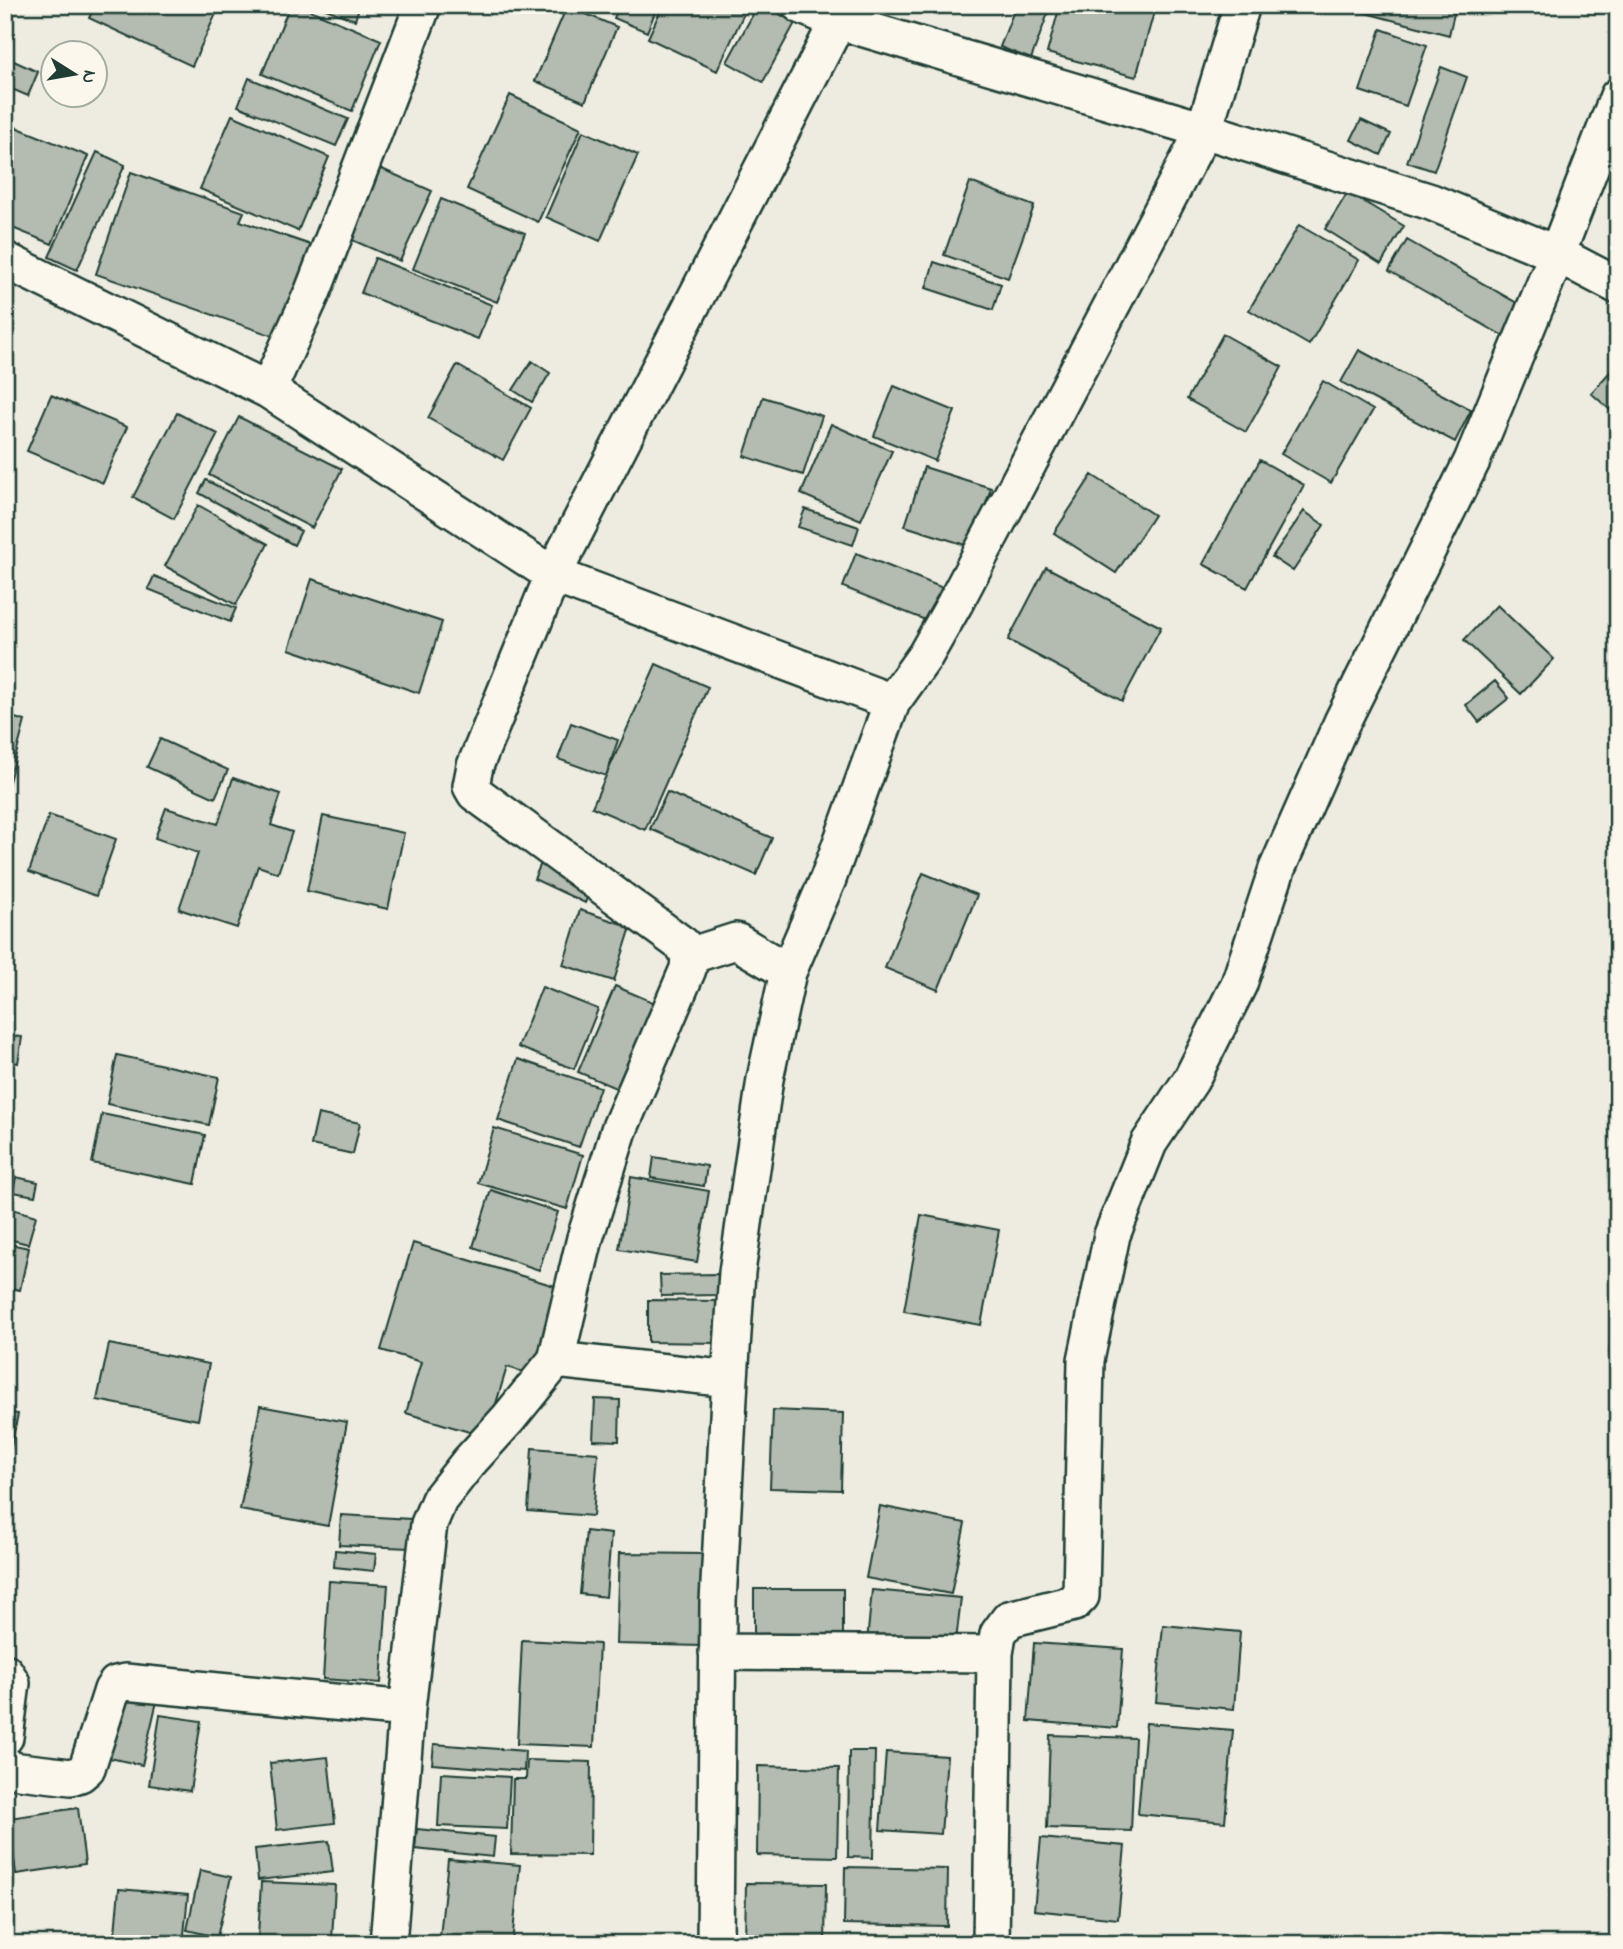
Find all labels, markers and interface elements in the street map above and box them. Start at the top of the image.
north arrow [38,38,108,108]
text: N [74,68,103,86]

